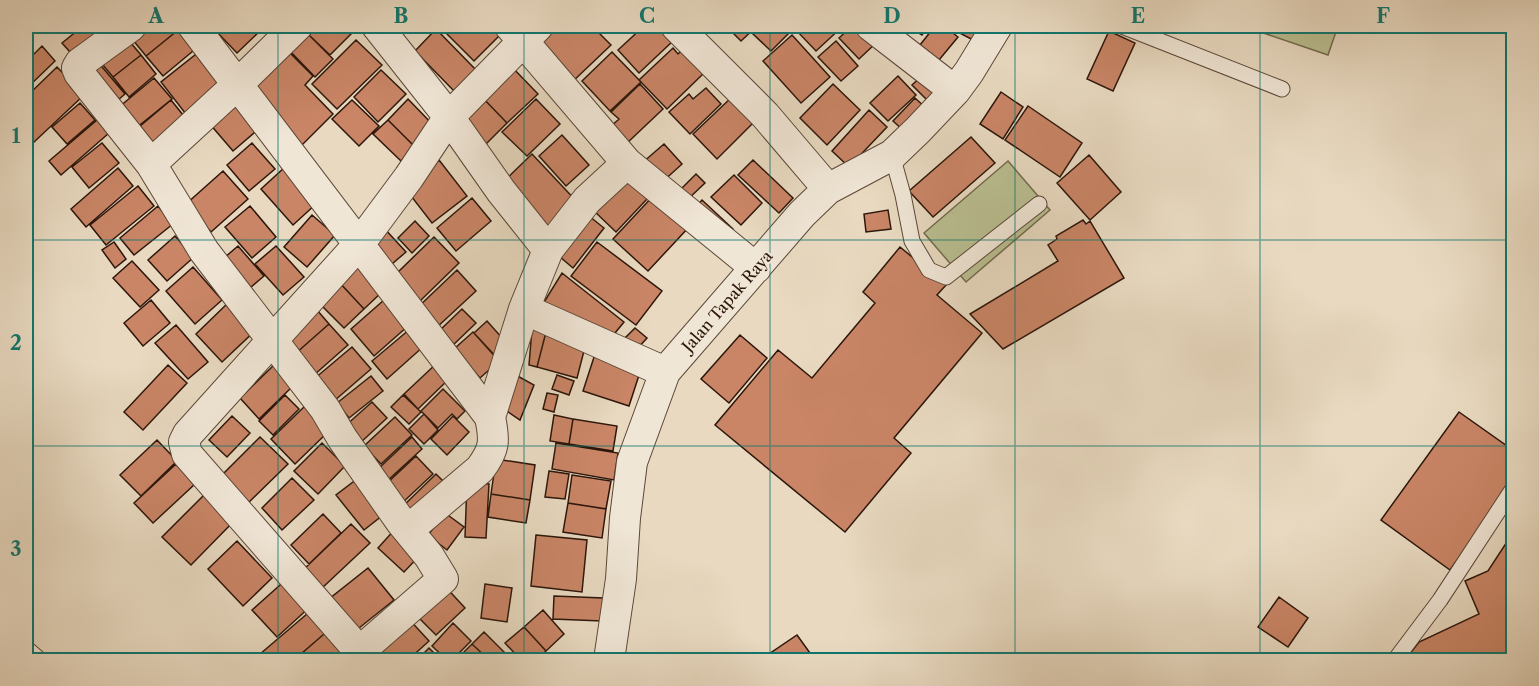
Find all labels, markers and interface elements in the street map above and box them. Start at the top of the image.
text: A [147,4,164,28]
text: B [394,4,409,28]
text: C [639,4,655,28]
text: D [883,4,901,28]
text: E [1131,4,1145,28]
text: F [1376,4,1390,28]
text: 1 [12,124,21,148]
street label: Jalan Tapak Raya [676,246,777,358]
text: 2 [10,331,22,355]
text: 3 [10,537,22,561]

